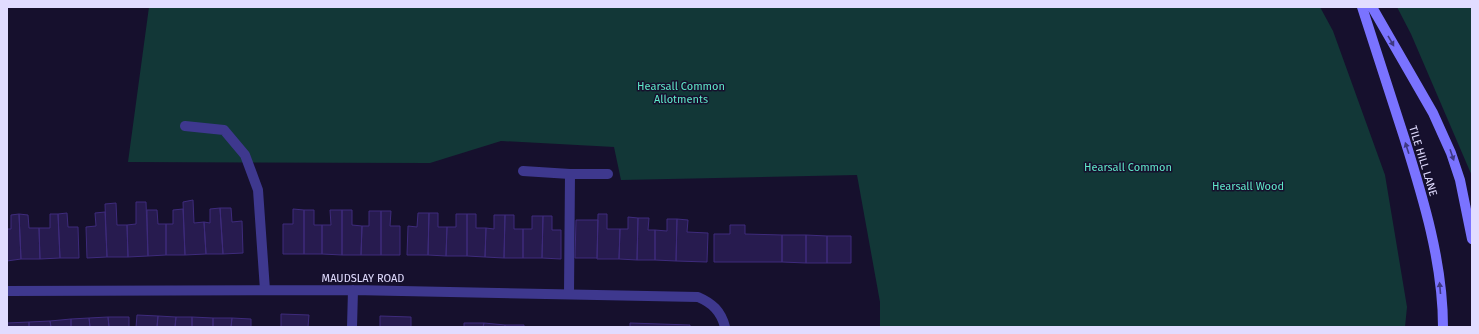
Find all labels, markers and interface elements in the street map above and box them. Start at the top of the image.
one-way arrow [1388,35,1395,47]
park label: Hearsall Common Allotments [637,80,725,106]
street label: TILE HILL LANE [1406,124,1440,198]
one-way arrow [1404,142,1410,154]
one-way arrow [1449,150,1455,162]
park label: Hearsall Common [1084,161,1172,174]
park label: Hearsall Wood [1212,180,1284,193]
street label: MAUDSLAY ROAD [322,272,404,285]
one-way arrow [1437,282,1444,294]

